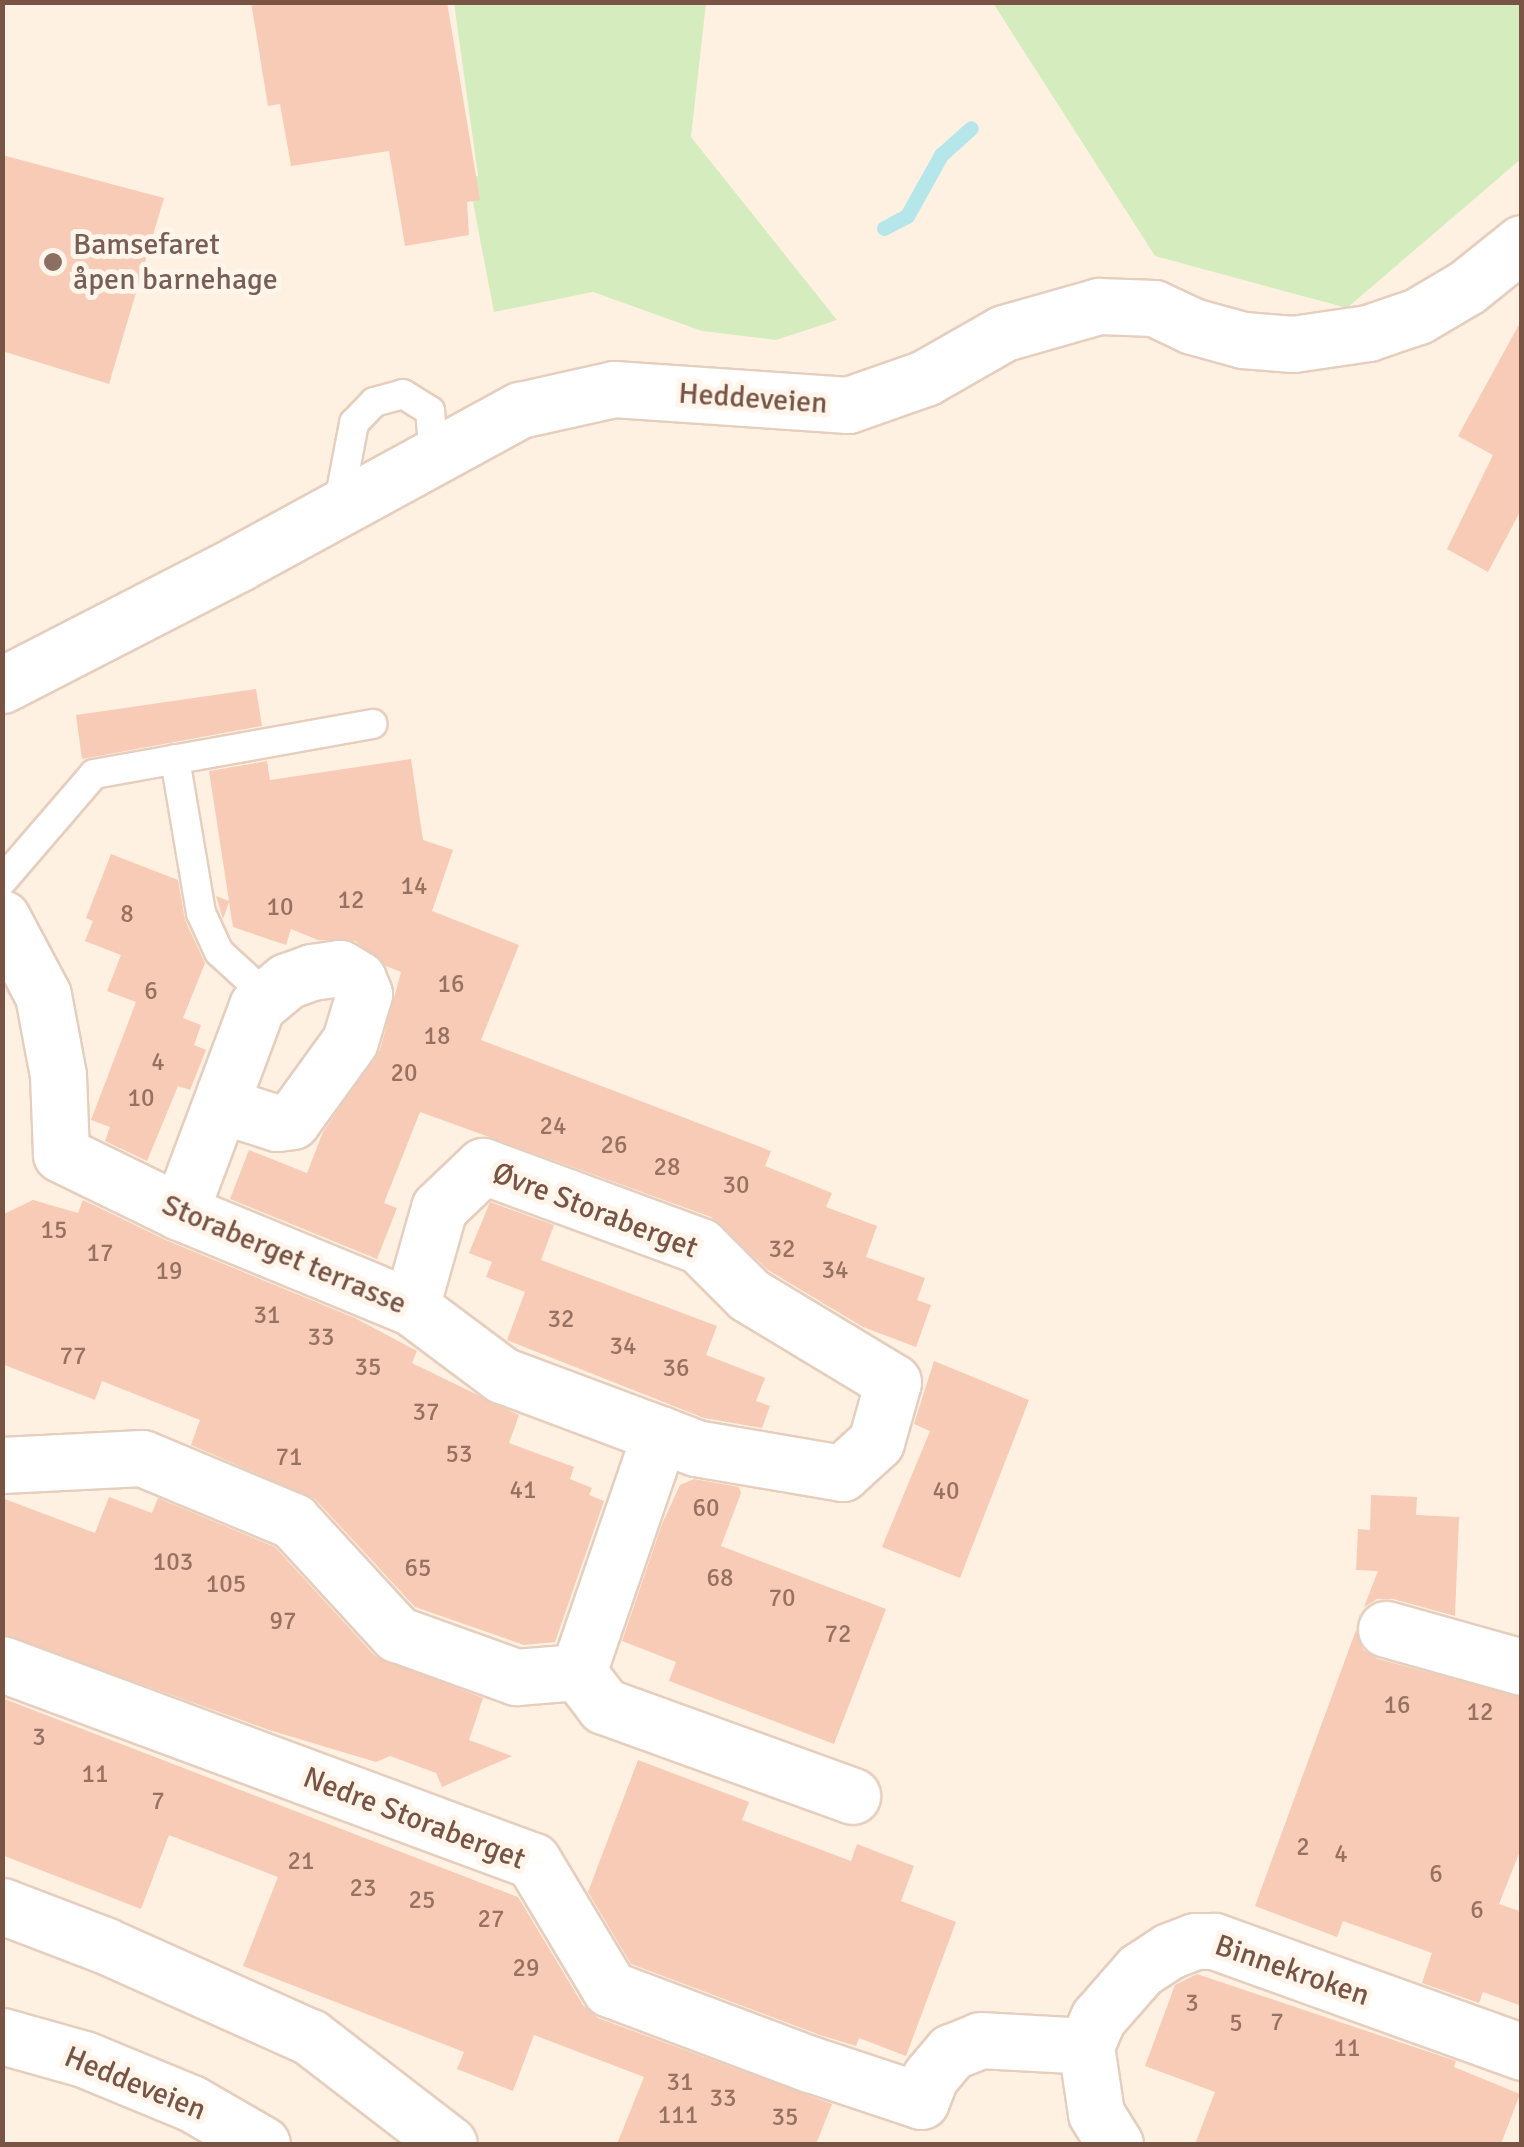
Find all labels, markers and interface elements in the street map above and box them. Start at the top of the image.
place label: Bamsefaret åpen barnehage [73,227,278,298]
marker: Bamsefaret åpen barnehage [42,251,64,273]
street label: Heddeveien [677,376,829,422]
house number: 14 [401,871,427,901]
house number: 12 [338,885,364,915]
house number: 10 [267,892,293,922]
house number: 8 [120,899,134,929]
house number: 16 [438,969,464,999]
house number: 6 [144,976,158,1006]
house number: 18 [424,1021,450,1051]
house number: 4 [151,1047,165,1077]
house number: 20 [391,1058,417,1088]
house number: 10 [128,1083,154,1113]
house number: 24 [540,1111,566,1141]
house number: 26 [601,1130,627,1160]
house number: 28 [654,1152,680,1182]
street label: Øvre Storaberget [487,1155,703,1267]
house number: 30 [723,1170,749,1200]
street label: Storaberget terrasse [157,1187,411,1323]
house number: 15 [41,1215,67,1245]
house number: 32 [769,1234,795,1264]
house number: 17 [87,1238,113,1268]
house number: 34 [822,1255,848,1285]
house number: 19 [156,1256,182,1286]
house number: 31 [254,1300,280,1330]
house number: 32 [548,1304,574,1334]
house number: 33 [308,1322,334,1352]
house number: 34 [610,1331,636,1361]
house number: 77 [60,1341,86,1371]
house number: 35 [355,1352,381,1382]
house number: 36 [663,1353,689,1383]
house number: 37 [413,1397,439,1427]
house number: 53 [446,1439,472,1469]
house number: 71 [276,1442,302,1472]
house number: 41 [510,1475,536,1505]
house number: 40 [933,1476,959,1506]
house number: 60 [693,1493,719,1523]
house number: 103 [153,1547,193,1577]
house number: 65 [405,1553,431,1583]
house number: 68 [707,1563,733,1593]
house number: 105 [206,1569,246,1599]
house number: 70 [769,1583,795,1613]
house number: 97 [270,1606,296,1636]
house number: 72 [825,1619,851,1649]
house number: 16 [1384,1690,1410,1720]
house number: 12 [1467,1697,1493,1727]
house number: 3 [32,1722,46,1752]
house number: 11 [82,1759,108,1789]
street label: Nedre Storaberget [298,1760,530,1878]
house number: 7 [151,1786,165,1816]
house number: 2 [1296,1832,1310,1862]
house number: 4 [1334,1839,1348,1869]
house number: 21 [288,1846,314,1876]
house number: 6 [1429,1859,1443,1889]
house number: 23 [350,1873,376,1903]
house number: 25 [409,1885,435,1915]
house number: 6 [1470,1895,1484,1925]
house number: 27 [478,1904,504,1934]
street label: Binnekroken [1210,1928,1374,2014]
house number: 29 [513,1953,539,1983]
house number: 3 [1185,1988,1199,2018]
house number: 7 [1270,2007,1284,2037]
house number: 5 [1229,2008,1243,2038]
house number: 11 [1334,2033,1360,2063]
street label: Heddeveien [59,2039,211,2129]
house number: 31 [667,2067,693,2097]
house number: 33 [710,2083,736,2113]
house number: 111 [658,2100,698,2130]
house number: 35 [772,2102,798,2132]

